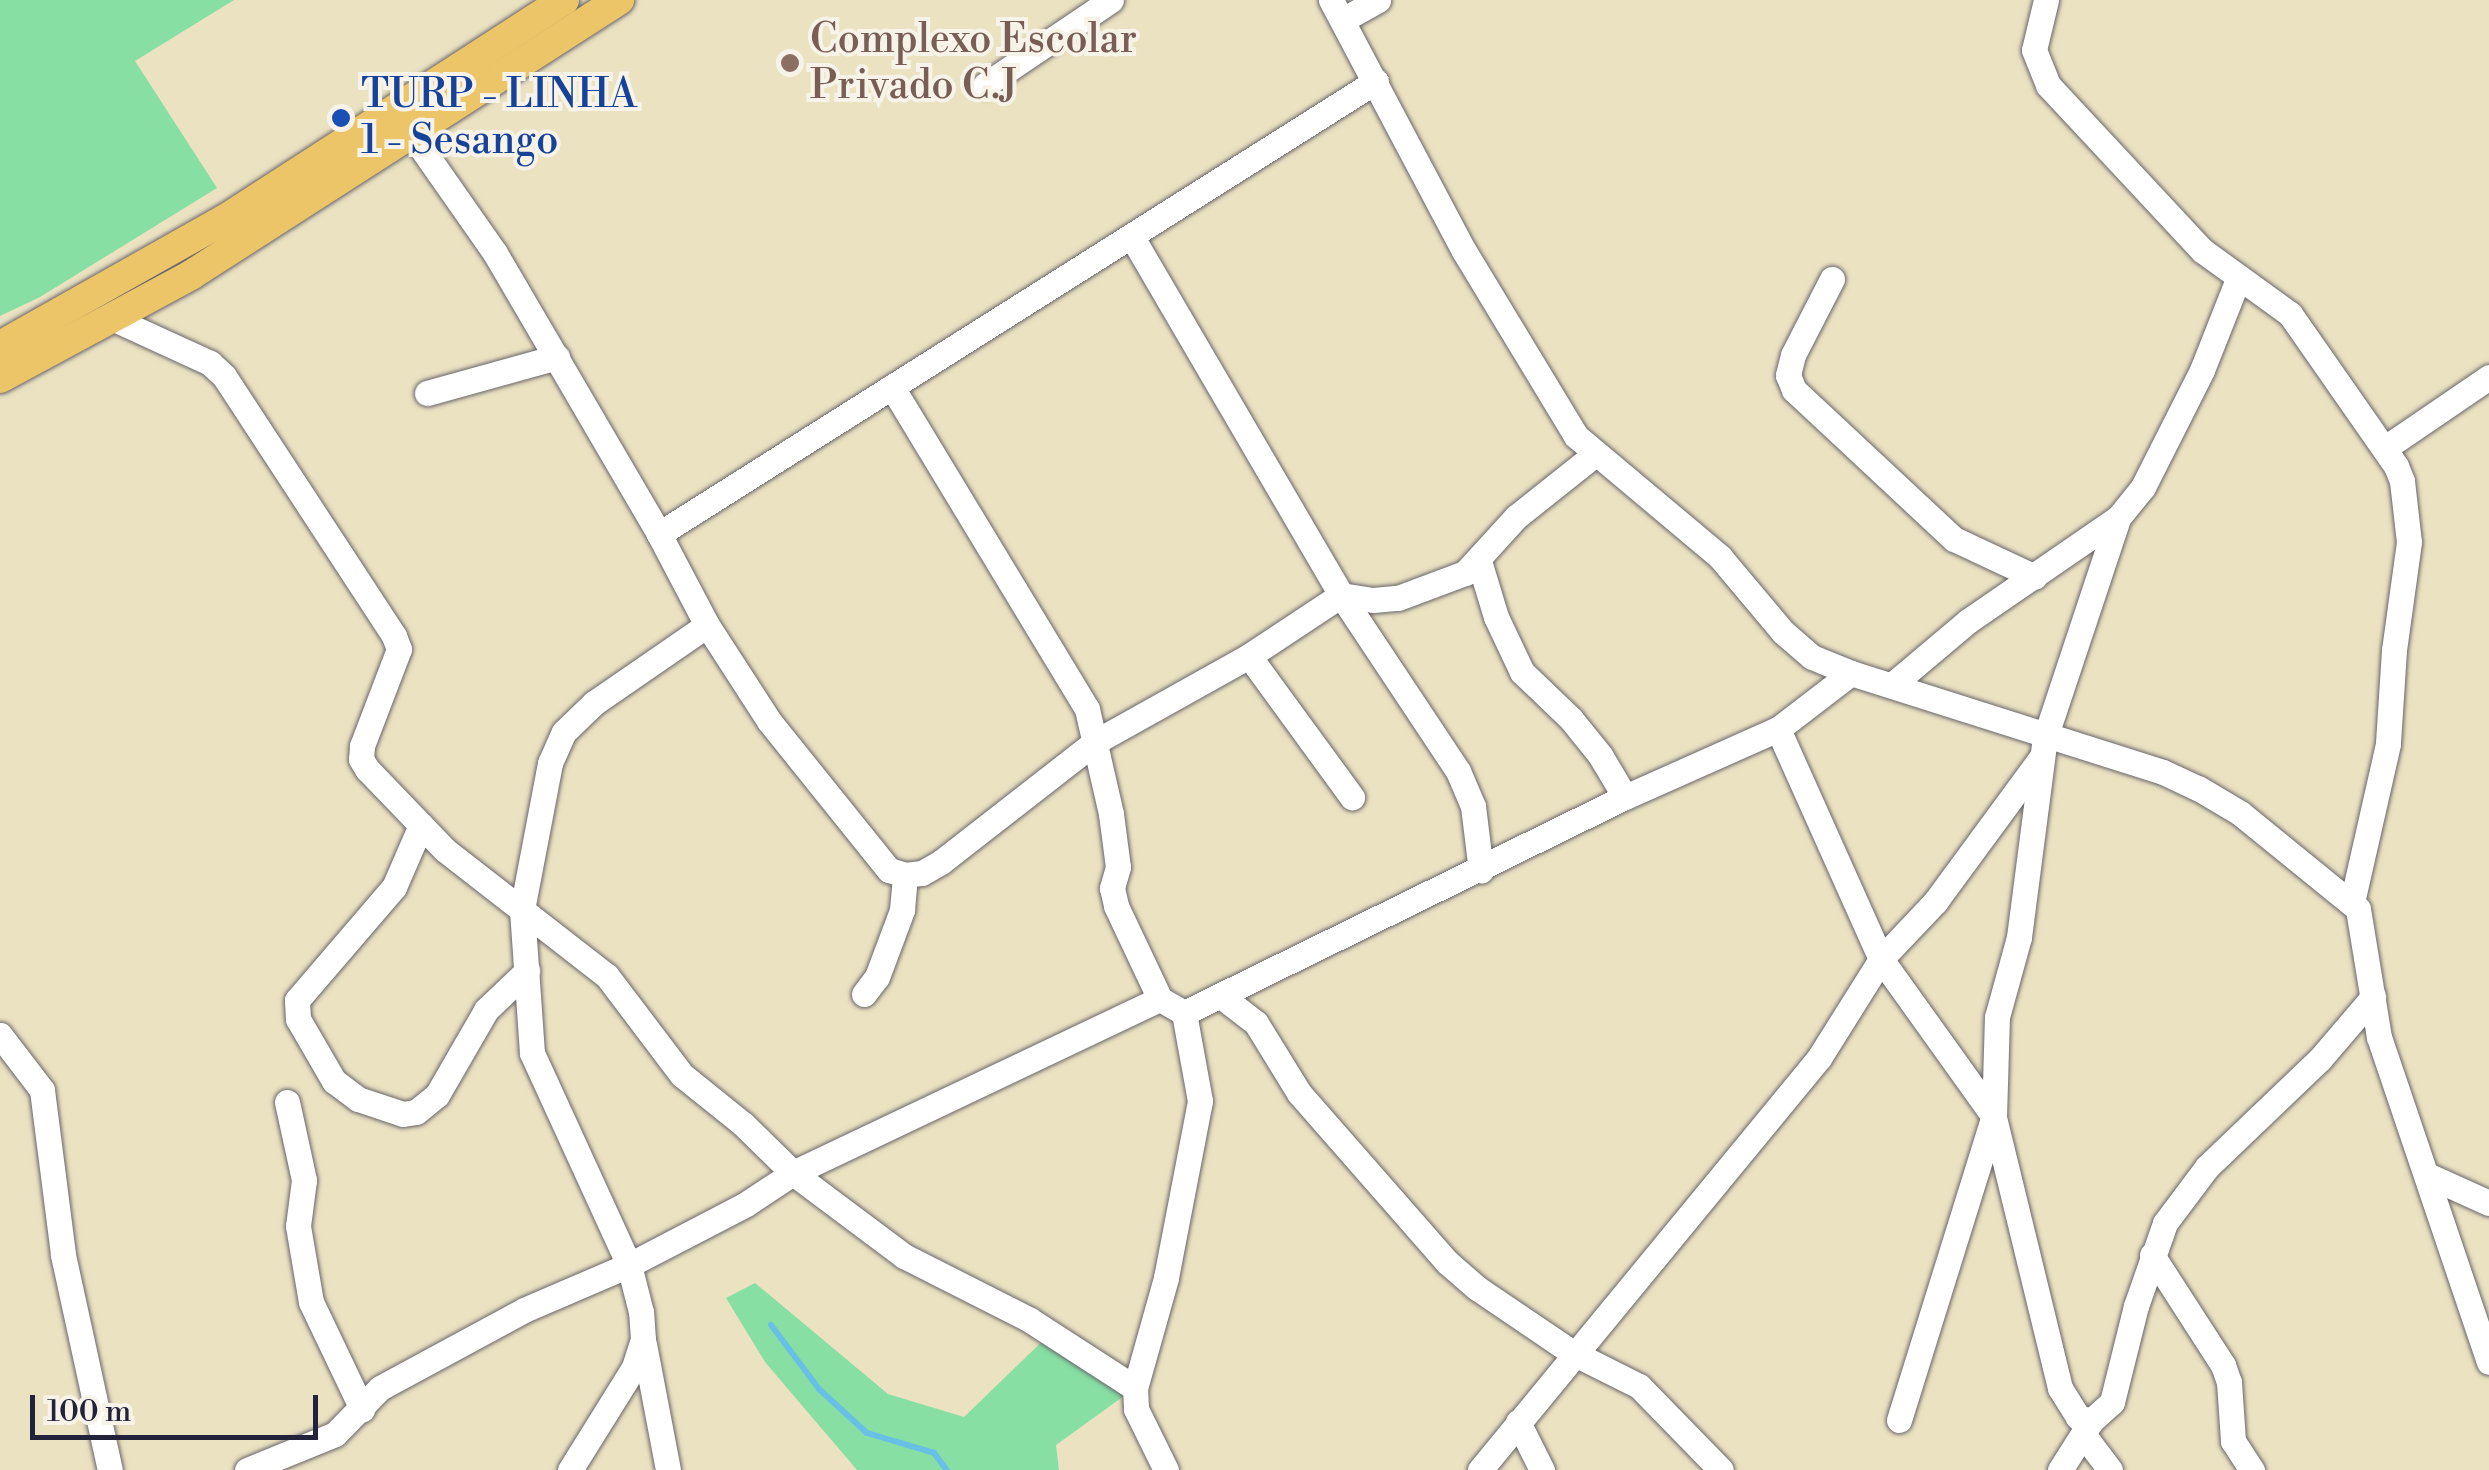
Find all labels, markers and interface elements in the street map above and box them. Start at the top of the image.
place label: Complexo Escolar Privado C.J [810,16,1137,110]
marker: Complexo Escolar Privado C.J [779,52,801,74]
place label: TURP - LINHA 1 - Sesango [361,71,637,165]
marker: TURP - LINHA 1 - Sesango [330,107,352,129]
scale bar [35,1375,322,1437]
text: 100 m [47,1393,131,1431]

